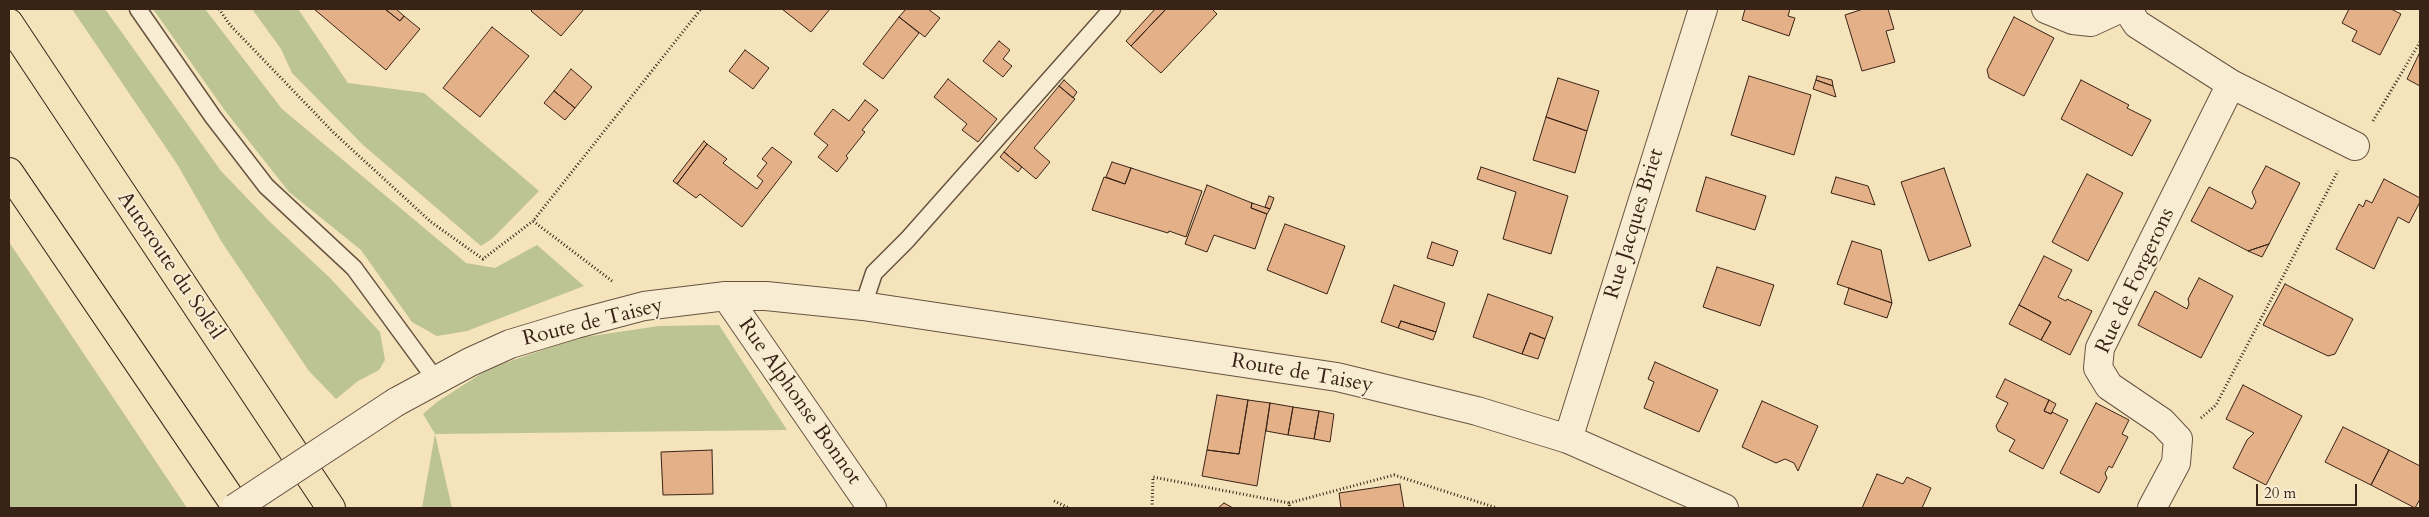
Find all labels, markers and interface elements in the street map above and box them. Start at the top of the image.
street label: Rue Jacques Briet [1600,146,1670,302]
street label: Autoroute du Soleil [111,187,229,345]
street label: Rue de Forgerons [2091,204,2181,358]
street label: Route de Taisey [520,293,666,353]
street label: Rue Alphonse Bonnot [732,314,866,490]
street label: Route de Taisey [1229,349,1375,399]
scale bar [2259,474,2360,506]
text: 20 m [2264,483,2296,503]

